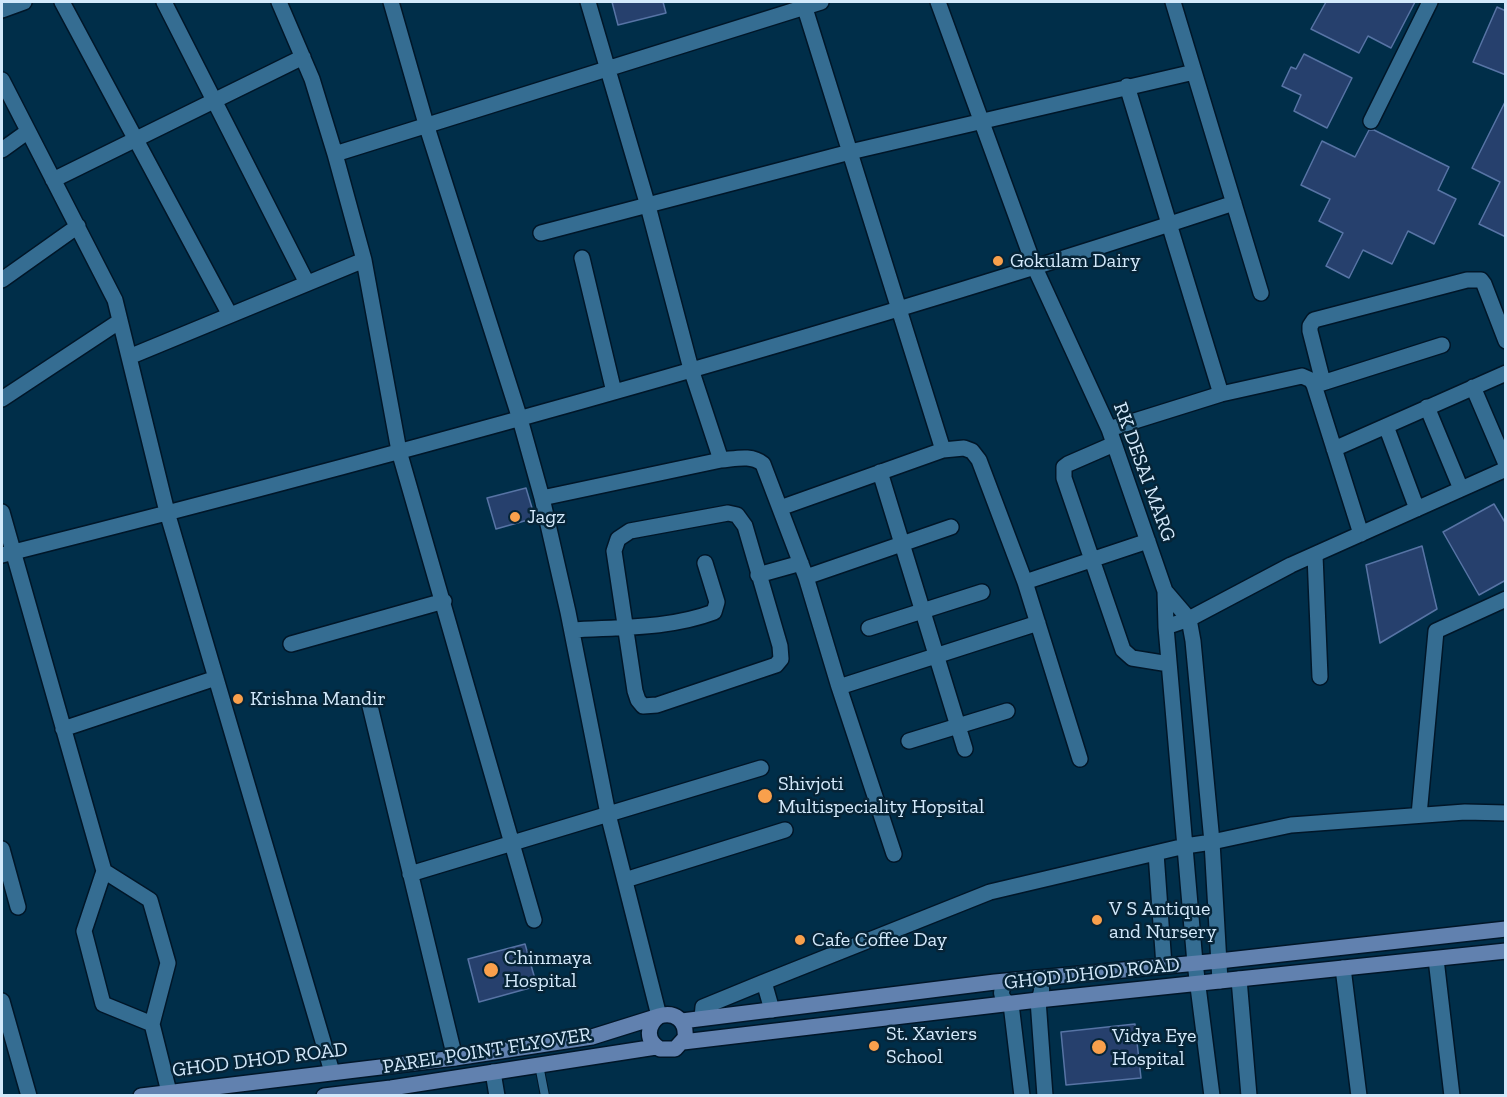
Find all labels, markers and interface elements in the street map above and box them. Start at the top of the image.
place label: Gokulam Dairy [1010,249,1140,273]
marker: Gokulam Dairy [991,254,1005,268]
street label: RK DESAI MARG [1108,399,1180,545]
place label: Jagz [527,505,565,529]
marker: Jagz [508,510,522,524]
place label: Krishna Mandir [250,687,386,711]
marker: Krishna Mandir [231,692,245,706]
place label: Shivjoti Multispeciality Hopsital [778,772,984,819]
marker: Shivjoti Multispeciality Hopsital [756,787,774,805]
place label: V S Antique and Nursery [1109,897,1216,944]
marker: V S Antique and Nursery [1090,913,1104,927]
place label: Cafe Coffee Day [812,928,947,952]
marker: Cafe Coffee Day [793,933,807,947]
place label: Chinmaya Hospital [504,946,592,993]
street label: GHOD DHOD ROAD [1003,953,1181,995]
marker: Chinmaya Hospital [482,961,500,979]
place label: St. Xaviers School [886,1022,977,1069]
street label: PAREL POINT FLYOVER [381,1023,593,1079]
place label: Vidya Eye Hospital [1112,1024,1196,1071]
street label: GHOD DHOD ROAD [171,1037,349,1083]
marker: Vidya Eye Hospital [1090,1038,1108,1056]
marker: St. Xaviers School [867,1039,881,1053]

